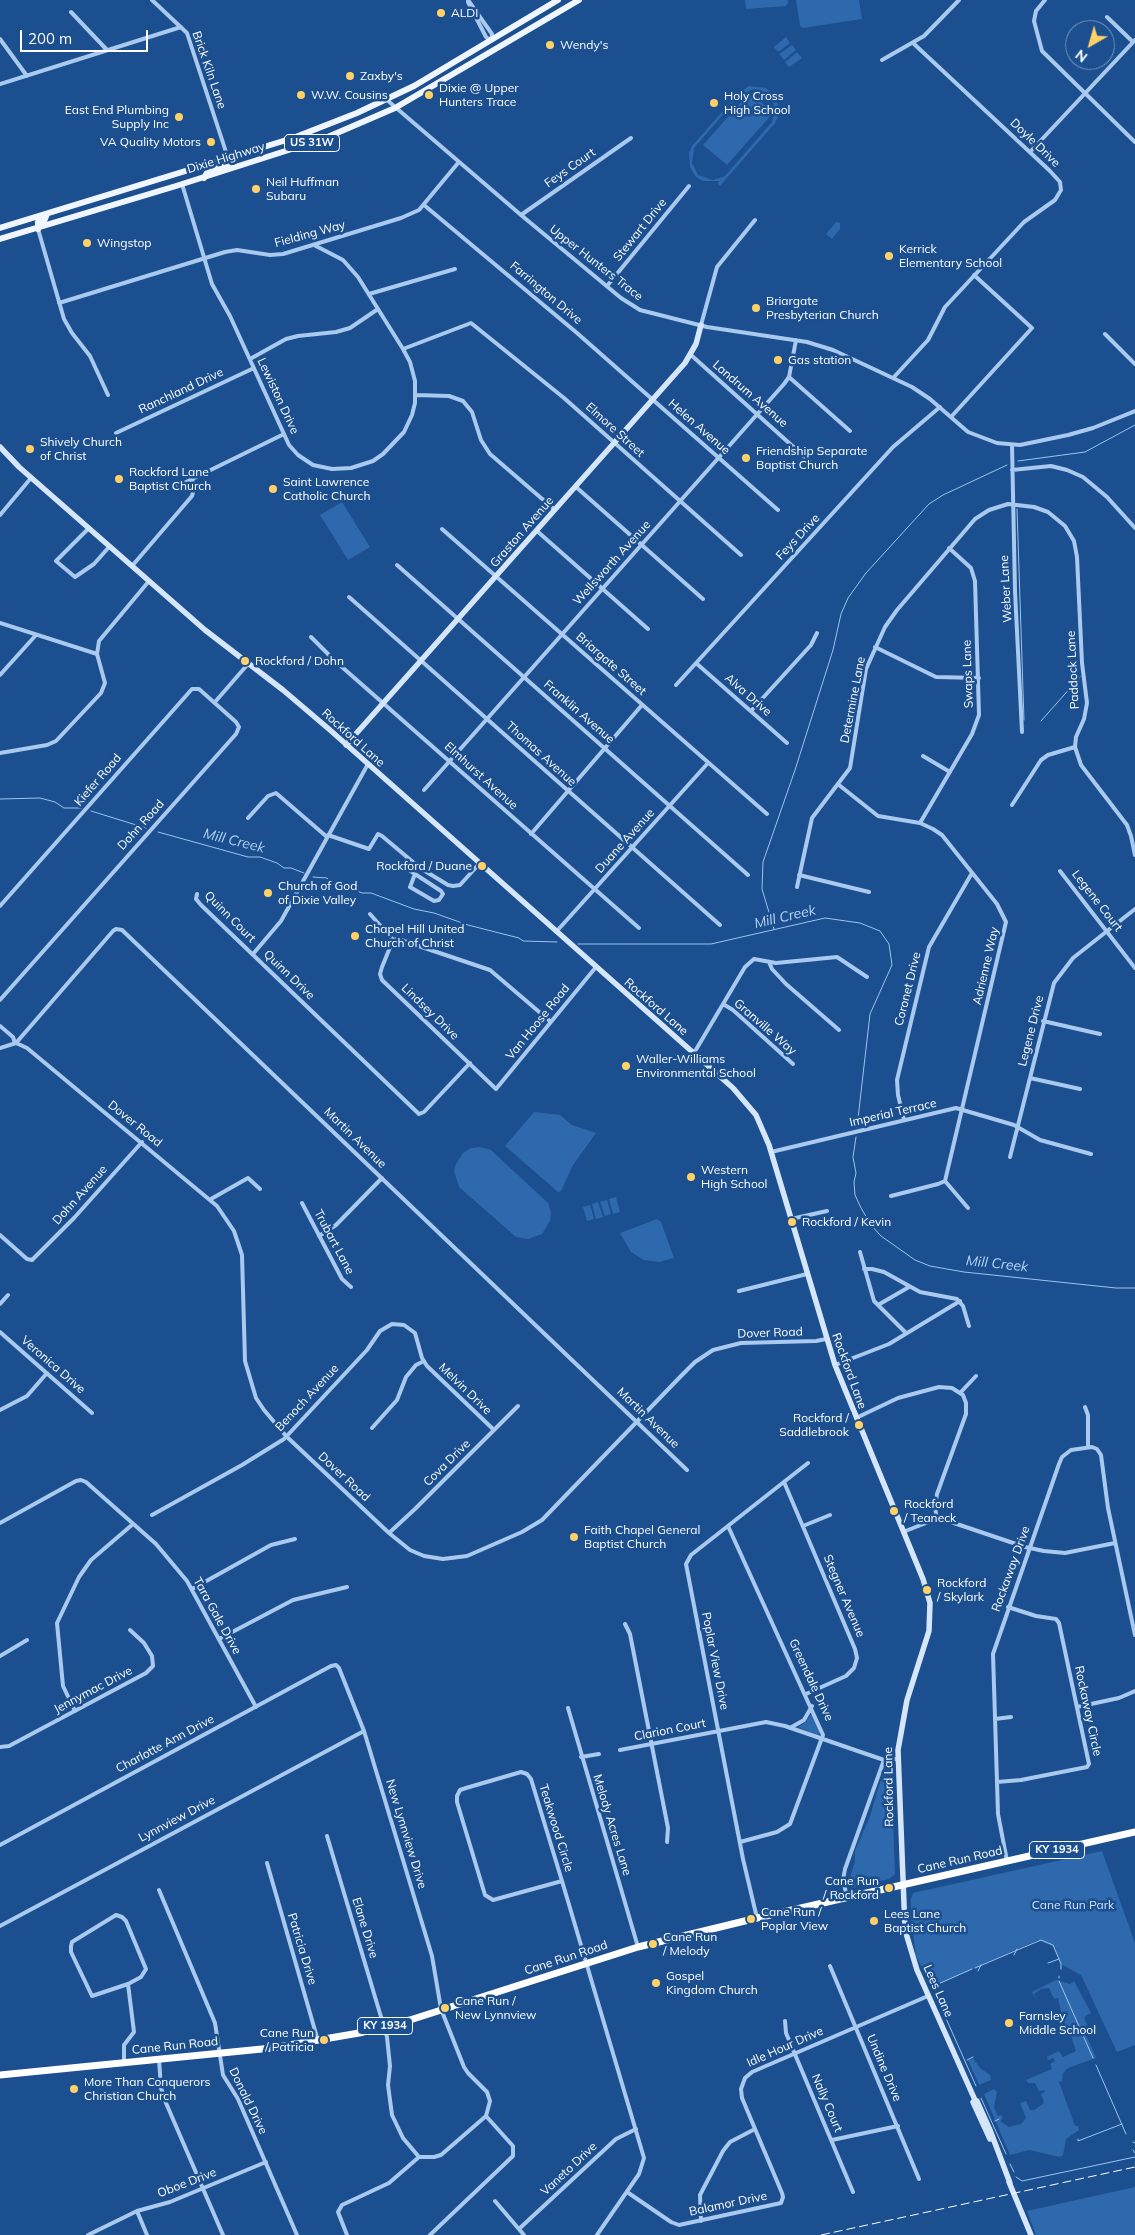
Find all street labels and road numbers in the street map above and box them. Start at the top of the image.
street label: Brick Kiln Lane [189,29,229,111]
street label: Doyle Drive [1007,116,1063,170]
road number: US 31W [284,134,340,152]
street label: Dixie Highway [185,139,267,177]
street label: Feys Court [542,145,598,191]
street label: Stewart Drive [610,196,670,264]
street label: Fielding Way [273,218,347,250]
street label: Upper Hunters Trace [546,222,646,304]
street label: Farrington Drive [507,259,585,327]
street label: Lewiston Drive [254,356,302,436]
street label: Landrum Avenue [710,357,790,431]
street label: Ranchland Drive [136,365,226,417]
street label: Helen Avenue [665,396,733,458]
street label: Elmore Street [583,400,647,460]
street label: Graston Avenue [487,494,557,570]
street label: Feys Drive [773,511,823,563]
street label: Wellsworth Avenue [570,518,654,608]
street label: Weber Lane [997,555,1015,623]
street label: Briargate Street [573,630,649,698]
street label: Paddock Lane [1064,630,1082,710]
street label: Swaps Lane [960,640,976,708]
street label: Determine Lane [838,655,868,745]
street label: Alva Drive [722,671,774,719]
street label: Franklin Avenue [541,677,617,747]
street label: Rockford Lane [319,706,387,770]
street label: Thomas Avenue [503,719,579,789]
street label: Elmhurst Avenue [441,739,521,813]
street label: Kiefer Road [71,751,125,809]
street label: Dohn Road [115,797,167,853]
street label: Duane Avenue [592,806,658,876]
street label: Legene Court [1069,867,1125,935]
street label: Quinn Court [201,888,259,946]
street label: Adrienne Way [970,926,1002,1006]
street label: Quinn Drive [261,947,317,1003]
street label: Coronet Drive [892,951,924,1027]
street label: Rockford Lane [621,975,691,1039]
street label: Lindsey Drive [398,981,462,1043]
street label: Van Hoose Road [503,981,573,1063]
street label: Legene Drive [1015,994,1047,1068]
street label: Granville Way [731,996,799,1058]
street label: Imperial Terrace [848,1096,938,1130]
street label: Dover Road [105,1098,165,1150]
street label: Martin Avenue [321,1105,389,1171]
street label: Dohn Avenue [50,1162,110,1228]
street label: Trubart Lane [311,1207,357,1277]
street label: Dover Road [737,1325,803,1341]
street label: Rockford Lane [829,1331,869,1411]
street label: Veronica Drive [18,1333,88,1397]
street label: Melvin Drive [436,1360,494,1418]
street label: Benoch Avenue [272,1361,342,1435]
street label: Martin Avenue [614,1385,682,1451]
street label: Cova Drive [421,1437,473,1489]
street label: Dover Road [315,1449,373,1505]
street label: Rockaway Drive [989,1524,1033,1614]
street label: Stegner Avenue [820,1553,868,1639]
street label: Tara Gale Drive [190,1575,244,1657]
street label: Poplar View Drive [698,1611,732,1711]
street label: Greendale Drive [786,1637,836,1723]
street label: Jennymac Drive [51,1663,135,1717]
street label: Rockaway Circle [1071,1665,1105,1757]
street label: Charlotte Ann Drive [113,1712,217,1776]
street label: Clarion Court [633,1716,707,1744]
street label: Rockford Lane [881,1747,897,1827]
street label: Melody Acres Lane [590,1773,634,1877]
street label: New Lynnview Drive [383,1778,429,1890]
street label: Teakwood Circle [536,1782,576,1874]
street label: Lynnview Drive [136,1793,218,1845]
road number: KY 1934 [1030,1842,1084,1858]
street label: Cane Run Road [916,1843,1004,1877]
street label: Elane Drive [349,1896,381,1960]
street label: Patricia Drive [284,1911,320,1987]
street label: Cane Run Road [523,1938,609,1978]
street label: Lees Lane [920,1963,956,2019]
road number: KY 1934 [358,2018,412,2034]
street label: Idle Hour Drive [744,2024,826,2070]
street label: Undine Drive [863,2032,905,2104]
street label: Cane Run Road [131,2034,219,2058]
street label: Donald Drive [226,2065,270,2137]
street label: Nally Court [808,2072,846,2134]
street label: Vaneto Drive [538,2139,600,2199]
street label: Oboe Drive [155,2165,219,2201]
street label: Balamor Drive [688,2189,768,2219]

